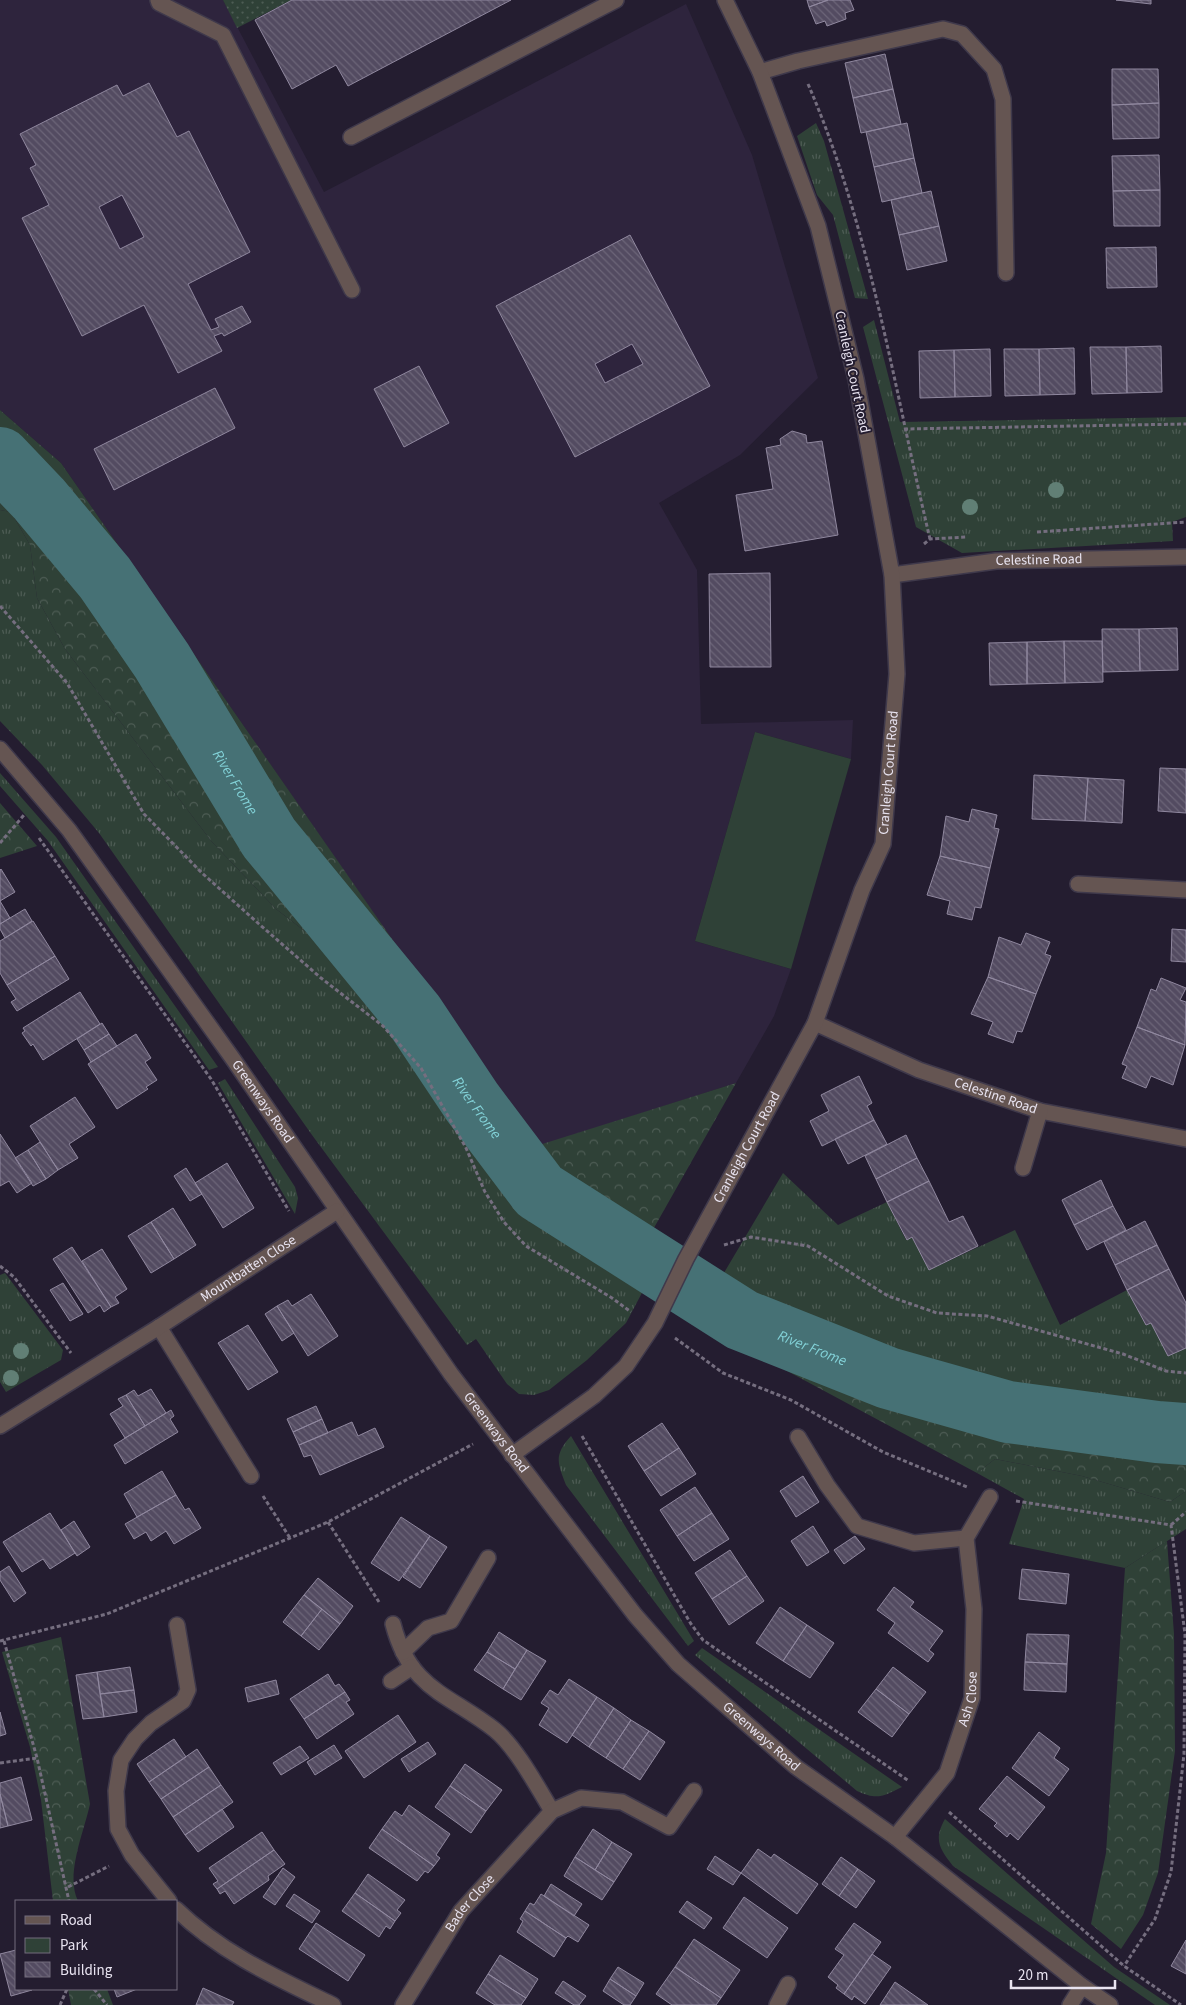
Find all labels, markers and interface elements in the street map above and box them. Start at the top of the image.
street label: Cranleigh Court Road [829,309,875,435]
street label: Celestine Road [995,549,1083,571]
street label: Cranleigh Court Road [874,710,904,836]
water label: River Frome [208,746,263,819]
street label: Greenways Road [227,1056,298,1147]
water label: River Frome [447,1072,507,1143]
street label: Celestine Road [951,1073,1040,1119]
street label: Cranleigh Court Road [708,1088,786,1207]
street label: Mountbatten Close [197,1230,300,1307]
water label: River Frome [775,1325,850,1371]
street label: Greenways Road [458,1388,533,1477]
street label: Ash Close [953,1671,983,1729]
street label: Greenways Road [718,1697,804,1776]
street label: Bader Close [440,1870,500,1936]
legend [15,1900,178,1990]
text: Road [60,1910,92,1931]
text: Park [60,1935,89,1956]
scale bar [1011,1958,1115,1990]
text: Building [60,1960,113,1981]
text: 20 m [1018,1965,1048,1986]

